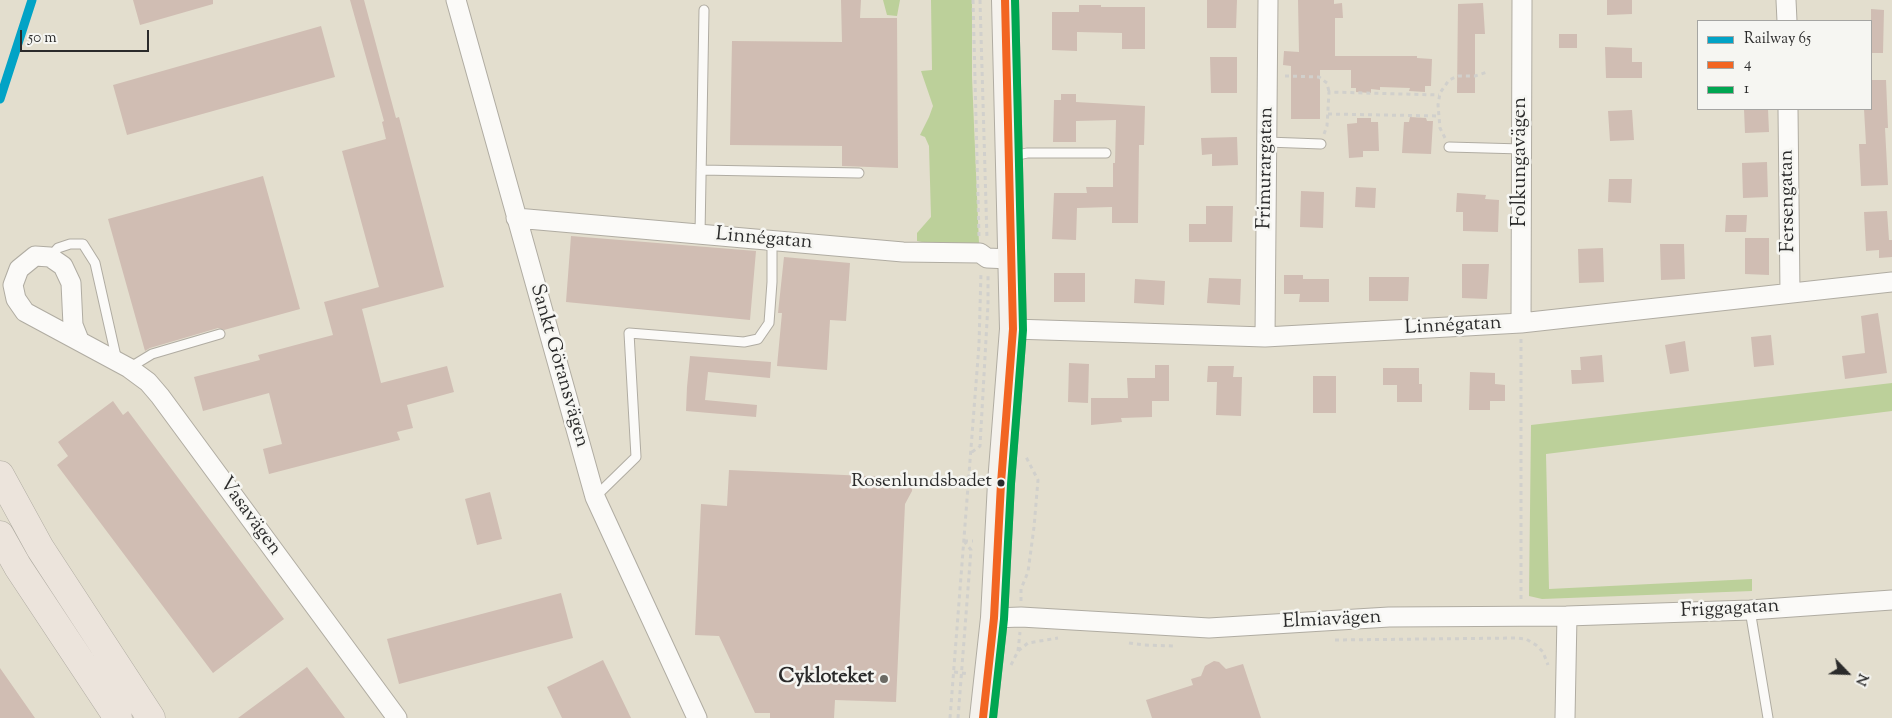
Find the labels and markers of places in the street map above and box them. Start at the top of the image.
place label: Rosenlundsbadet [851,472,992,494]
marker: Rosenlundsbadet [996,478,1006,488]
place label: Cykloteket [779,667,874,691]
marker: Cykloteket [878,673,890,685]

